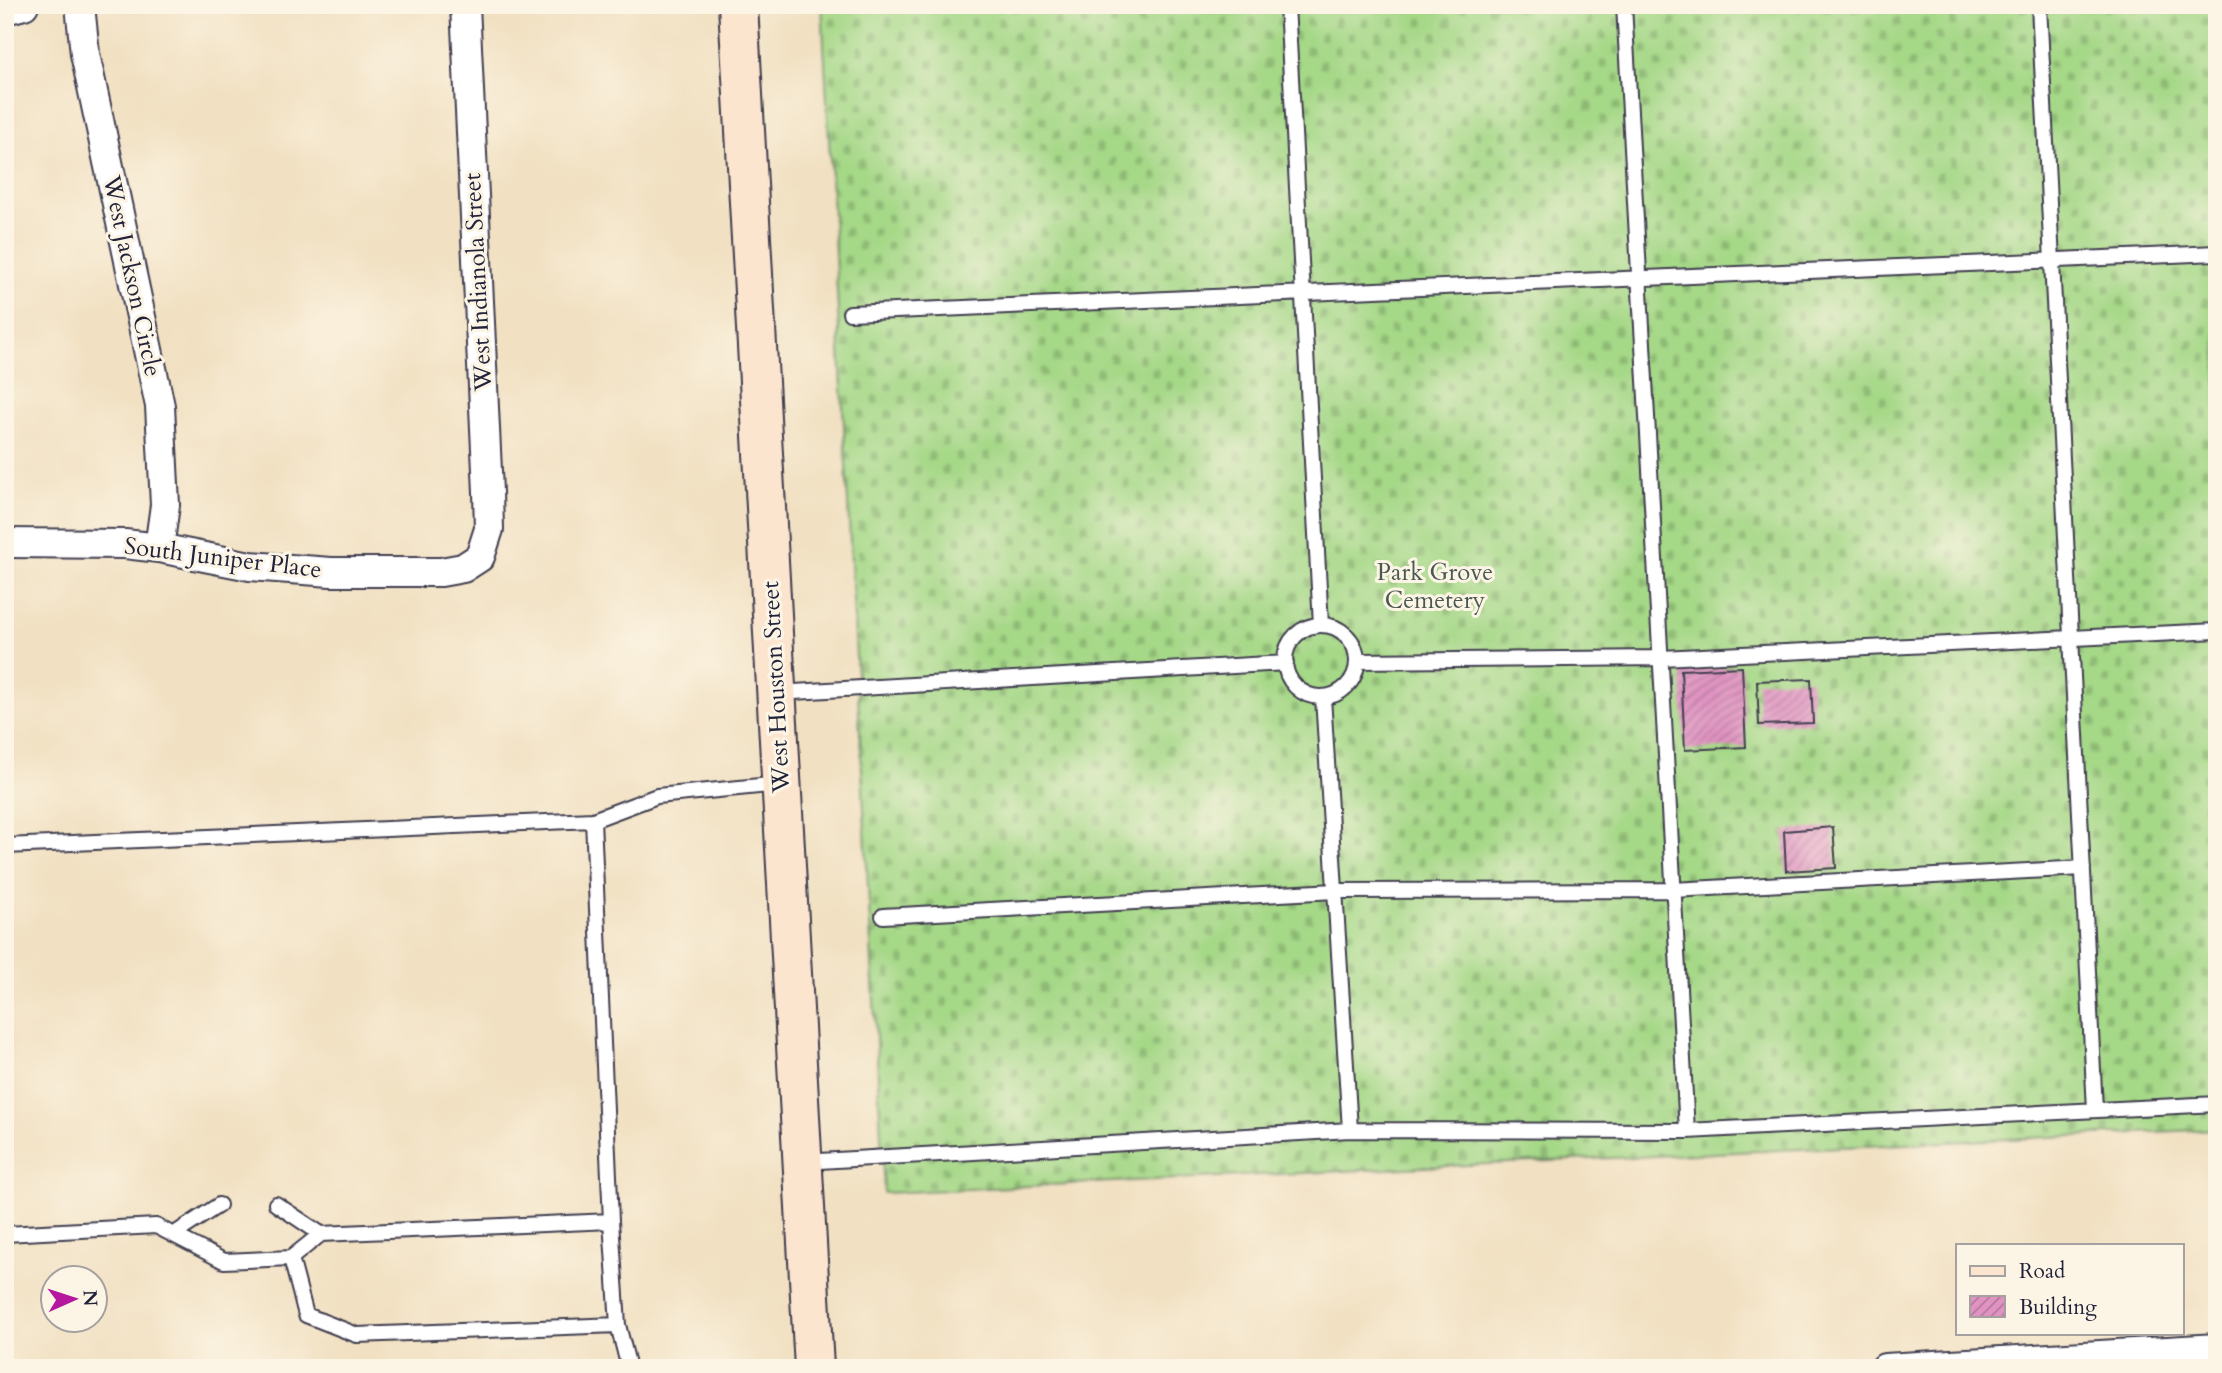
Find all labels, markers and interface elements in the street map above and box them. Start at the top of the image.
street label: West Jackson Circle [94,172,169,380]
street label: West Indianola Street [456,172,500,393]
street label: South Juniper Place [123,530,323,586]
park label: Park Grove Cemetery [1377,556,1493,617]
street label: West Houston Street [754,580,798,795]
legend [1956,1244,2184,1334]
text: Road [2019,1257,2065,1286]
north arrow [38,1264,108,1334]
text: N [77,1289,103,1308]
text: Building [2019,1293,2097,1322]

